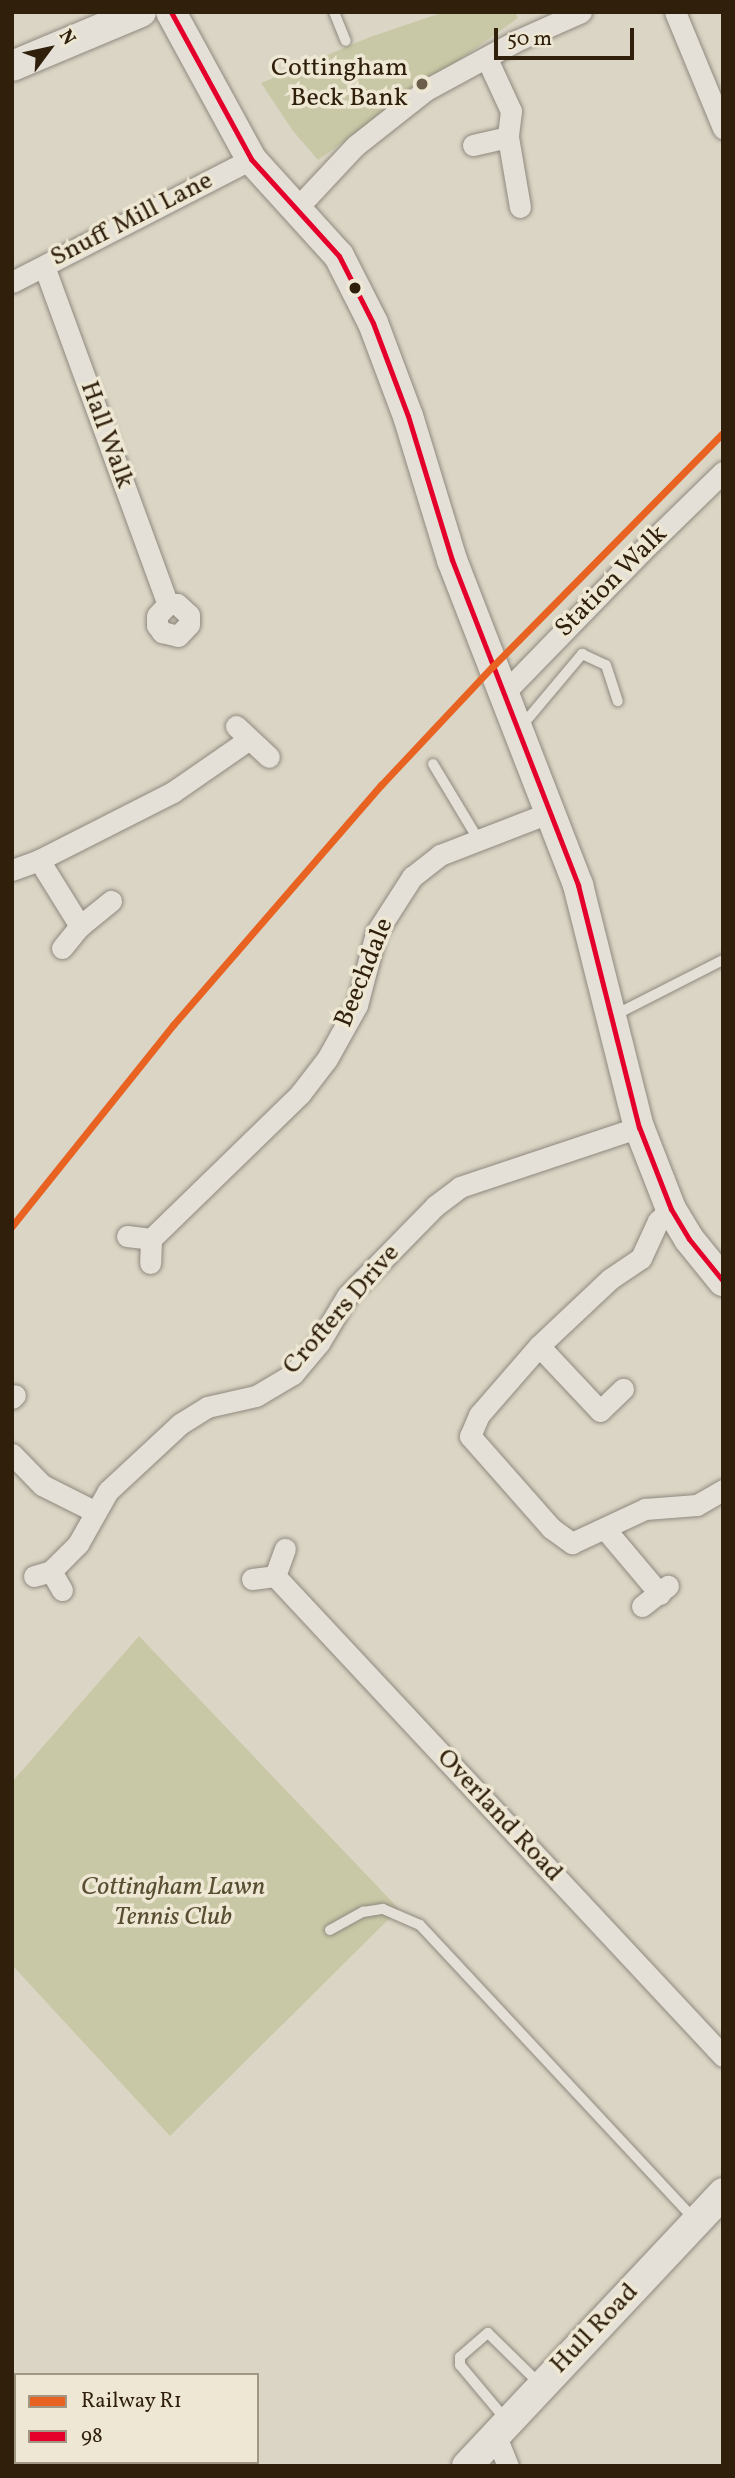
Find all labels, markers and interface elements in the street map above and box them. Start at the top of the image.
north arrow [14,14,84,84]
scale bar [497,14,637,58]
text: N [52,25,81,50]
text: 50 m [507,25,552,54]
place label: Cottingham Beck Bank [271,53,408,114]
marker: Cottingham Beck Bank [414,76,430,92]
street label: Snuff Mill Lane [47,166,217,274]
unlabelled marker [348,281,362,295]
street label: Hall Walk [72,377,140,493]
street label: Station Walk [549,519,675,645]
street label: Beechdale [329,914,401,1032]
street label: Crofters Drive [277,1238,407,1382]
street label: Overland Road [429,1743,569,1889]
park label: Cottingham Lawn Tennis Club [81,1872,265,1934]
street label: Hull Road [544,2277,646,2381]
legend [14,2373,259,2464]
text: Railway R1 [81,2387,182,2416]
text: 98 [81,2422,103,2451]

